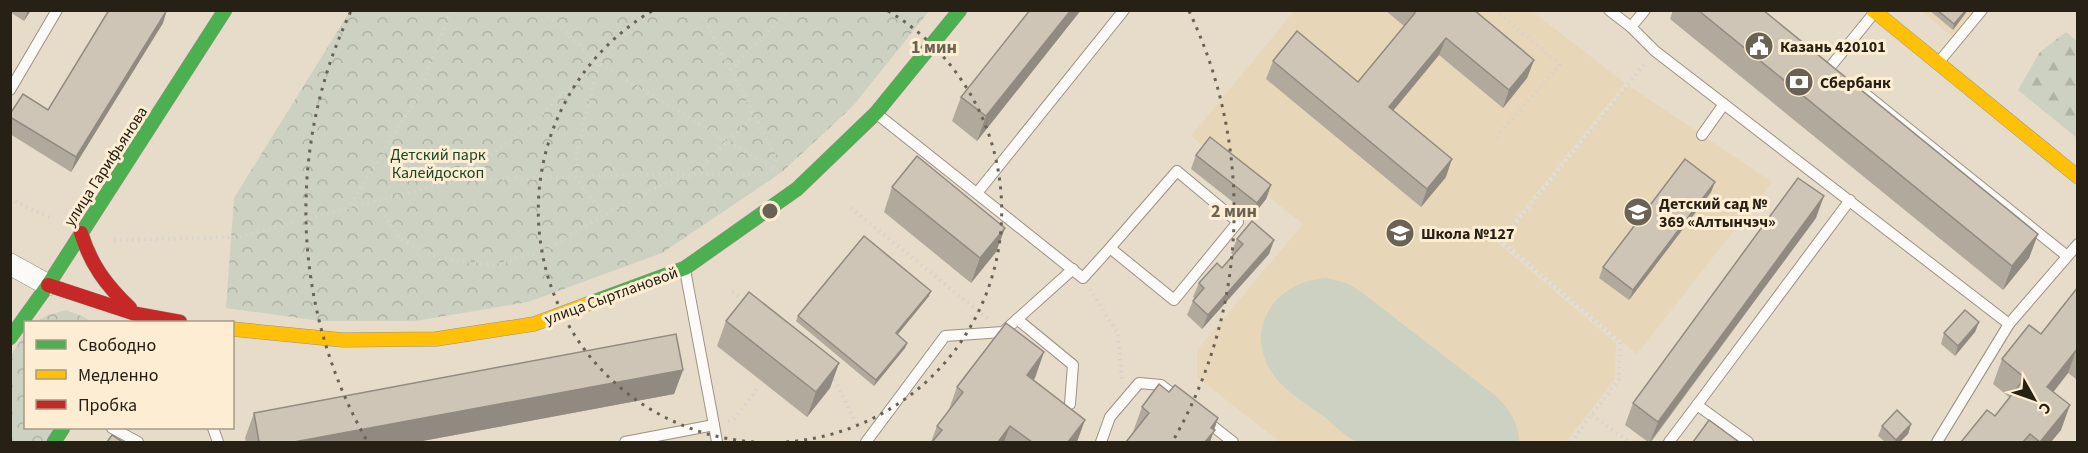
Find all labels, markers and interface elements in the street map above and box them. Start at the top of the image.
public building icon: Казань 420101 [1743,30,1775,62]
text: 1 мин [911,35,957,60]
place label: Казань 420101 [1780,36,1886,58]
bank icon: Сбербанк [1783,66,1815,98]
place label: Сбербанк [1820,72,1891,94]
street label: улица Гарифьянова [59,102,153,231]
park label: Детский парк Калейдоскоп [390,144,486,184]
place label: Детский сад № 369 «Алтынчэч» [1659,193,1776,233]
school or university icon: Детский сад № 369 «Алтынчэч» [1622,196,1654,228]
text: 2 мин [1211,199,1257,224]
centre of rings [760,201,780,221]
school or university icon: Школа №127 [1384,217,1416,249]
place label: Школа №127 [1421,223,1514,245]
street label: улица Сыртлановой [542,262,681,330]
legend [24,321,234,429]
text: Свободно [78,333,156,358]
text: Медленно [78,363,158,388]
north arrow [2004,369,2064,429]
text: Пробка [78,393,137,418]
text: С [2033,397,2056,419]

